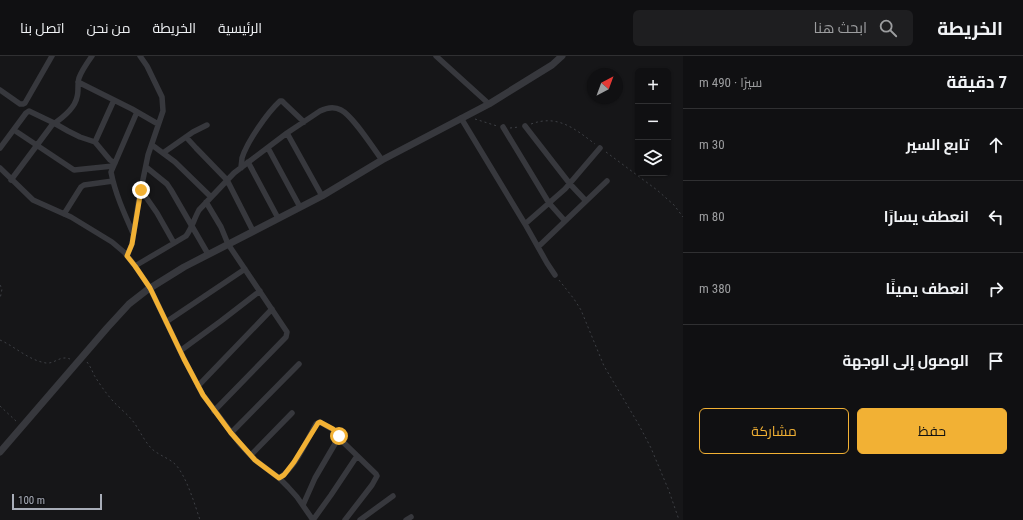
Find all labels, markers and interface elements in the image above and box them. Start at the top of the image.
search box [633,10,913,46]
icon: search [877,17,899,39]
text: الخريطة [937,17,1003,40]
text: ابحث هنا [814,19,867,37]
text: اتصل بنا [20,20,64,36]
text: من نحن [86,20,130,36]
text: الخريطة [152,20,196,36]
text: الرئيسية [218,20,262,36]
north arrow [587,68,623,104]
map controls [635,68,671,176]
button: + [635,68,671,104]
text: 7 دقيقة [946,72,1007,92]
text: سيرًا · 490 m [699,75,762,90]
button: − [635,104,671,140]
icon: ahead [985,134,1007,156]
text: تابع السير [906,136,969,154]
text: 30 m [699,137,725,152]
button: layers [635,140,671,176]
route end [132,181,150,199]
icon: left [985,206,1007,228]
text: انعطف يسارًا [884,208,969,226]
text: 80 m [699,209,725,224]
icon: right [985,278,1007,300]
text: انعطف يمينًا [886,280,969,298]
text: 380 m [699,281,731,296]
icon: arrive [985,350,1007,372]
text: الوصول إلى الوجهة [843,352,969,370]
button: مشاركة [699,408,849,454]
button: حفظ [857,408,1007,454]
route start [330,427,348,445]
scale bar [12,492,102,511]
text: 100 m [18,494,45,507]

